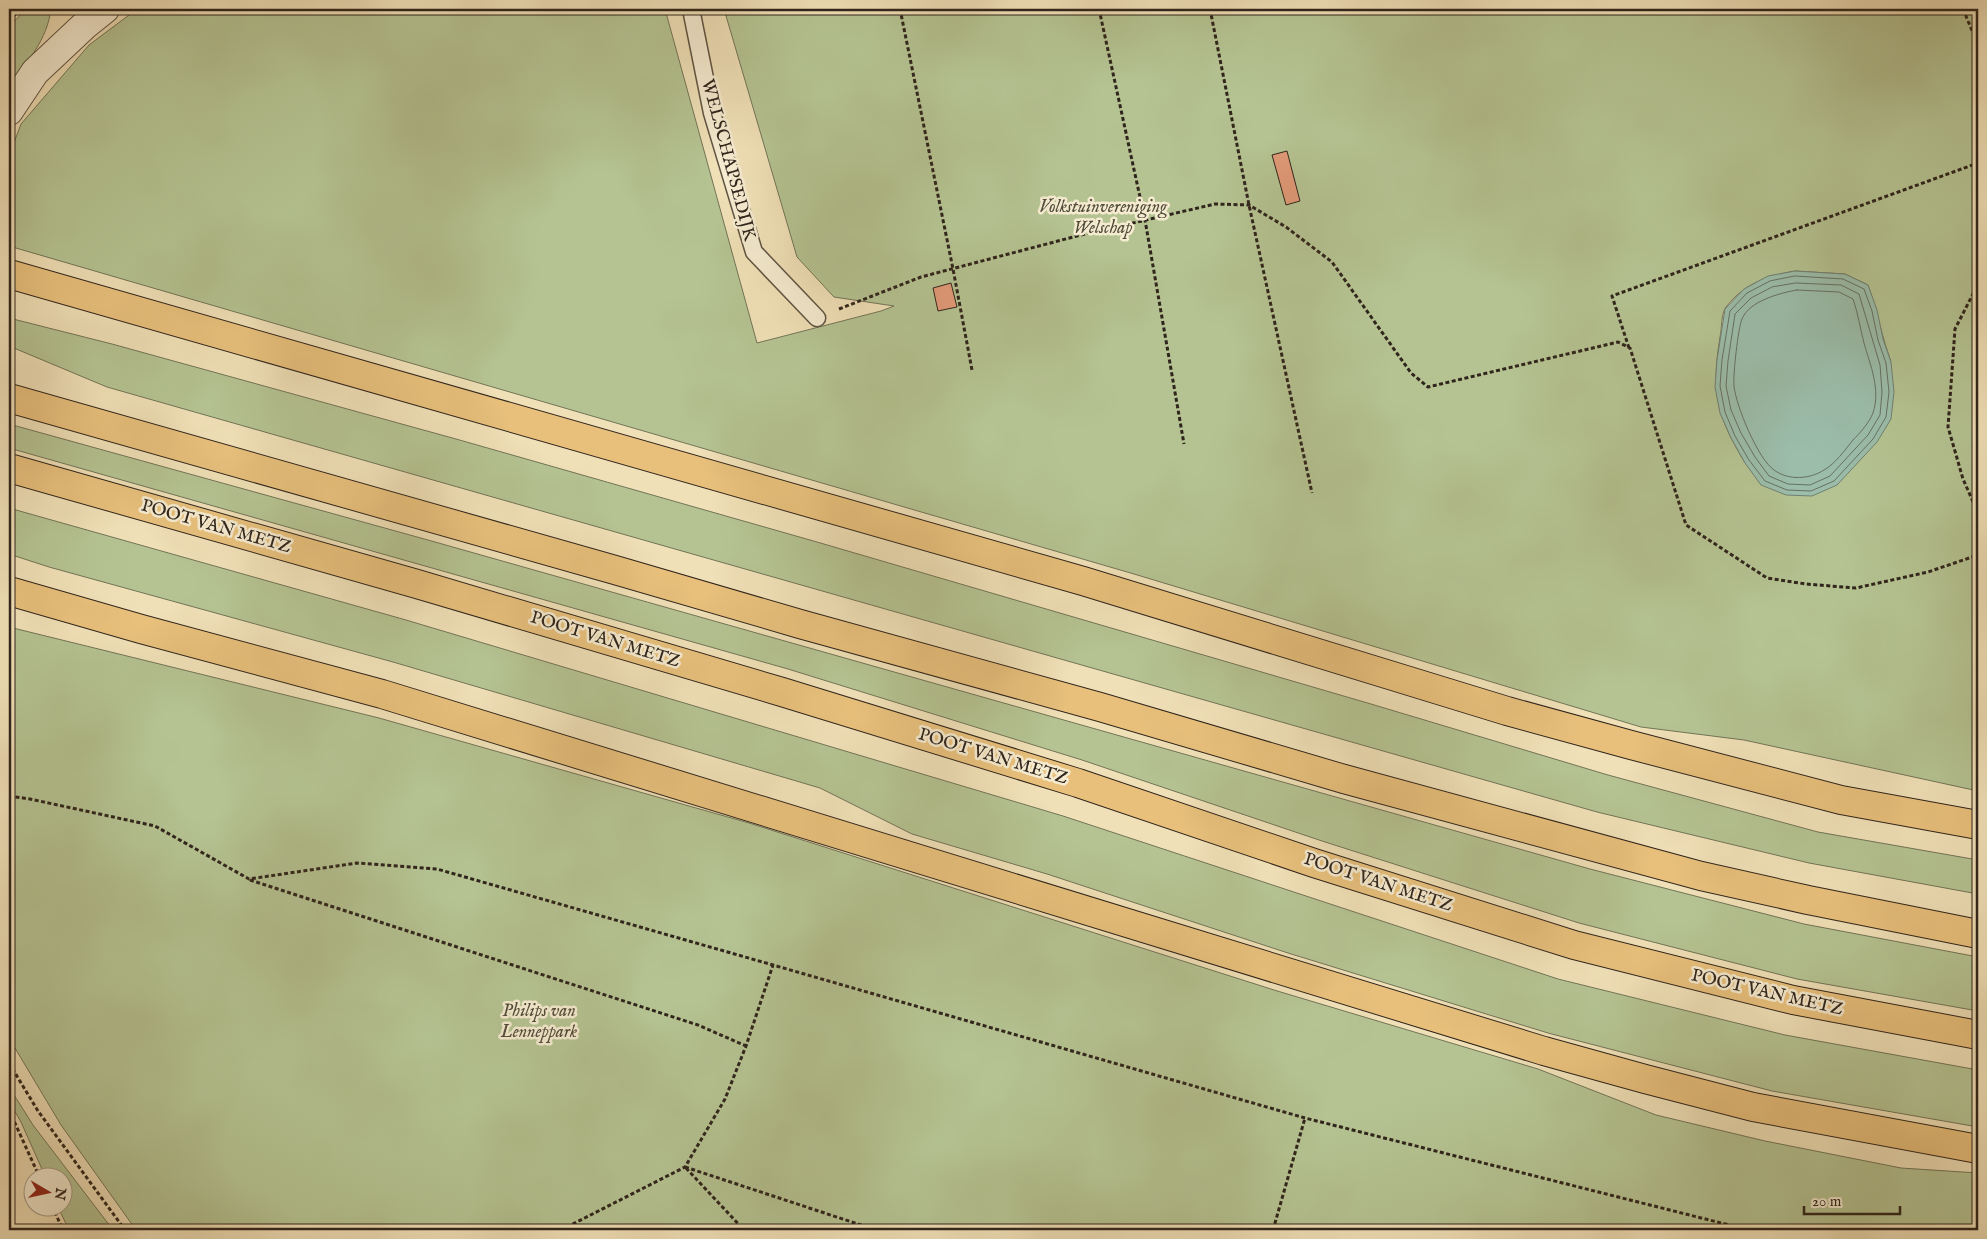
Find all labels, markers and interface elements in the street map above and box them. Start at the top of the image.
street label: WELSCHAPSEDIJK [695,77,761,244]
park label: Volkstuinvereniging Welschap [1039,196,1168,240]
street label: POOT VAN METZ [138,495,294,560]
street label: POOT VAN METZ [528,606,683,674]
street label: POOT VAN METZ [916,723,1071,791]
street label: POOT VAN METZ [1301,848,1456,918]
street label: POOT VAN METZ [1689,964,1845,1022]
park label: Philips van Lenneppark [500,1000,577,1044]
north arrow [22,1166,72,1216]
scale bar [1804,1184,1901,1216]
text: N [50,1185,70,1201]
text: 20 m [1812,1192,1842,1211]

